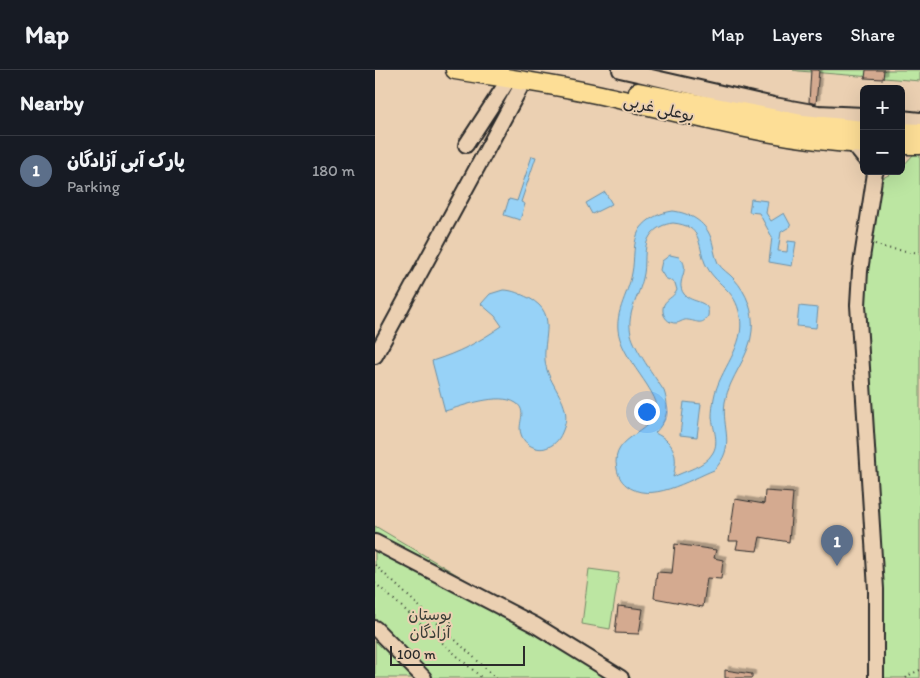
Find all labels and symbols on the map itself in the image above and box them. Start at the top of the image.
street label: بوعلی غربی [622,91,696,126]
your location [634,399,660,425]
pin: 1 [821,525,853,566]
park label: بوستان آزادگان [408,605,452,642]
scale bar [390,643,525,666]

